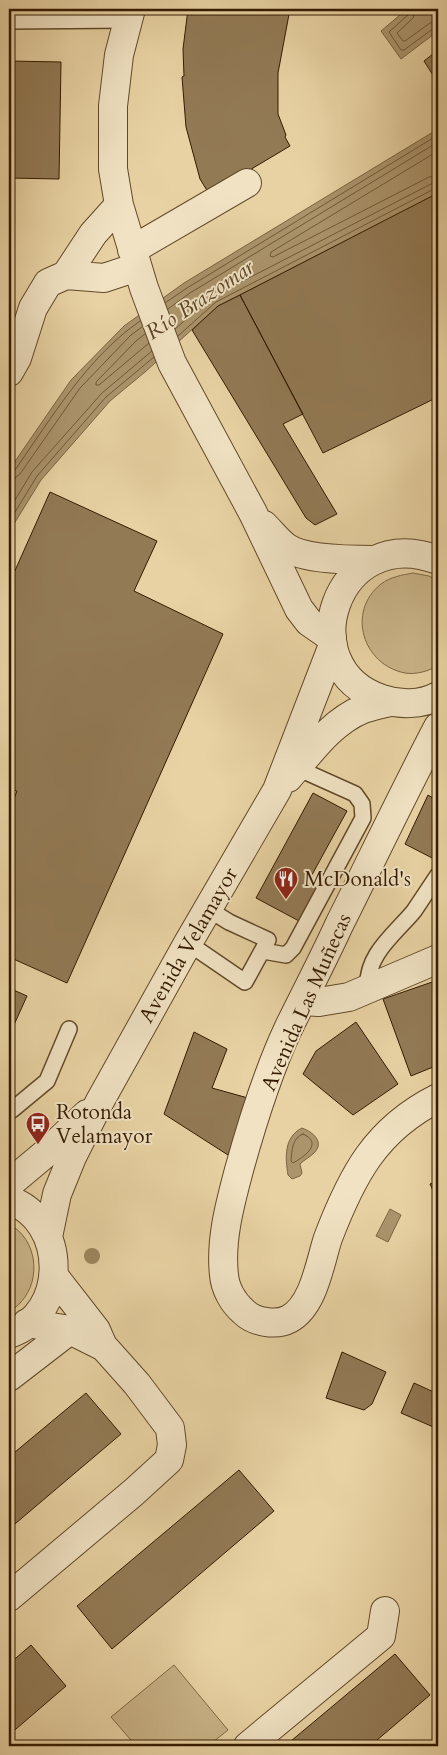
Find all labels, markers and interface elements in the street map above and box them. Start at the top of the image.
water label: Río Brazomar [139,252,260,347]
street label: Avenida Velamayor [132,862,245,1028]
place label: McDonald's [304,865,411,894]
restaurant icon: McDonald's [273,866,299,900]
street label: Avenida Las Muñecas [254,909,359,1096]
place label: Rotonda Velamayor [56,1098,153,1151]
bus stop icon: Rotonda Velamayor [25,1111,51,1145]

